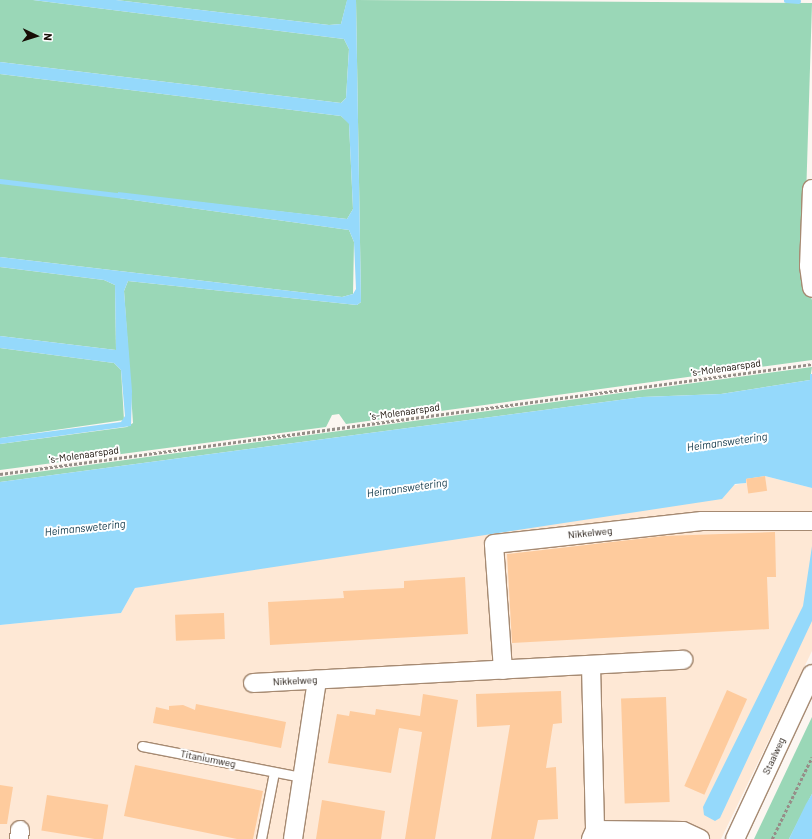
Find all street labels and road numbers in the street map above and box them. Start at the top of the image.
street label: 's-Molenaarspad [690,357,762,379]
street label: 's-Molenaarspad [369,401,441,423]
street label: 's-Molenaarspad [48,444,120,466]
street label: Nikkelweg [567,525,613,541]
street label: Nikkelweg [272,674,318,688]
street label: Staalweg [760,735,788,777]
street label: Titaniumweg [179,748,237,770]

